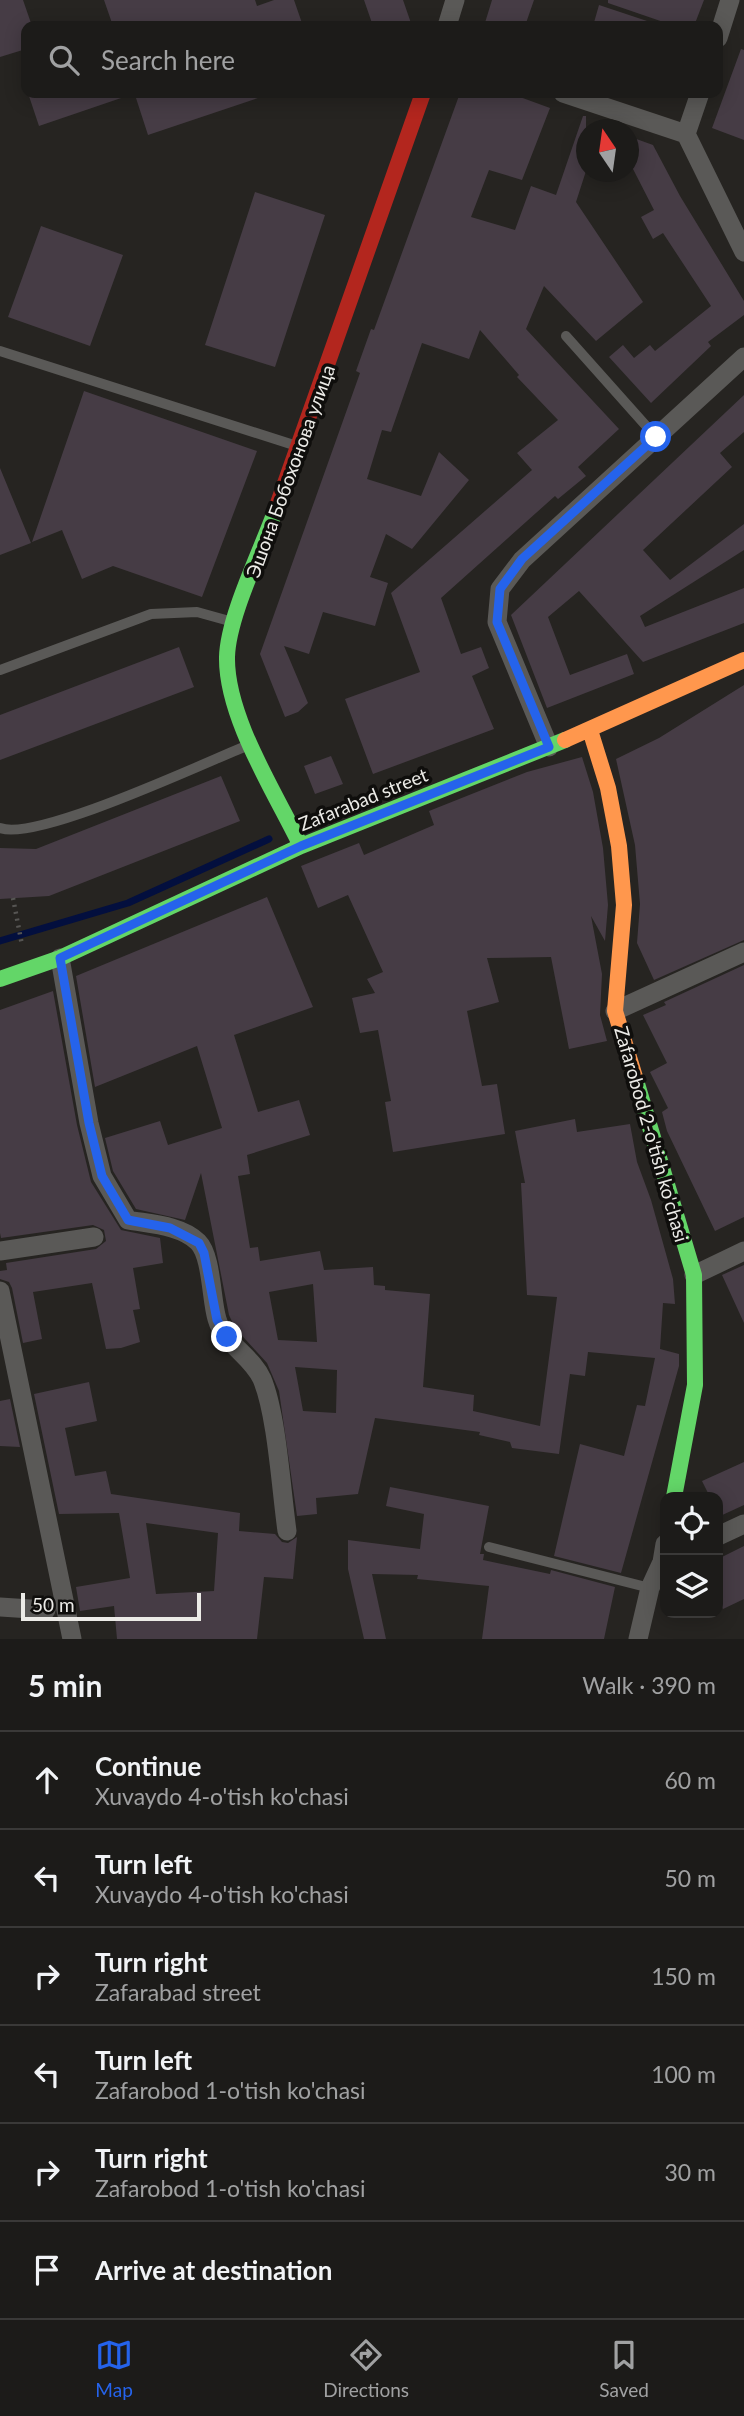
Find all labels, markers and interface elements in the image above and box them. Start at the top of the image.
search box [21,21,723,98]
icon: search [45,41,83,79]
text: Search here [101,44,235,76]
north arrow [576,119,639,182]
street label: Эшона Бобохонова улица [241,361,339,581]
route start [640,421,671,452]
street label: Zafarabad street [295,763,431,835]
street label: Zafarobod 2-o'tish ko'chasi [610,1023,694,1245]
route end [211,1321,242,1352]
map controls [660,1492,723,1618]
button: locate [660,1492,723,1555]
button: layers [660,1555,723,1618]
scale bar [21,1590,201,1622]
text: 50 m [32,1593,75,1616]
text: 5 min [28,1667,102,1703]
text: Walk · 390 m [582,1671,716,1699]
text: Continue [95,1750,201,1782]
icon: ahead [28,1761,66,1799]
text: 60 m [665,1766,716,1794]
text: Xuvaydo 4-o'tish ko'chasi [95,1782,349,1810]
text: Turn left [95,1848,192,1880]
icon: left [28,1859,66,1897]
text: 50 m [665,1864,716,1892]
text: Xuvaydo 4-o'tish ko'chasi [95,1880,349,1908]
text: Turn right [95,1946,208,1978]
icon: right [28,1957,66,1995]
text: 150 m [651,1962,716,1990]
text: Zafarabad street [95,1978,261,2006]
text: Turn left [95,2044,192,2076]
icon: left [28,2055,66,2093]
text: 100 m [651,2060,716,2088]
text: Zafarobod 1-o'tish ko'chasi [95,2076,366,2104]
text: Turn right [95,2142,208,2174]
icon: right [28,2153,66,2191]
text: 30 m [665,2158,716,2186]
text: Zafarobod 1-o'tish ko'chasi [95,2174,366,2202]
icon: arrive [28,2251,66,2289]
text: Arrive at destination [95,2254,332,2286]
tab: Map [95,2336,133,2401]
tab: Directions [323,2336,409,2401]
tab: Saved [599,2336,649,2401]

